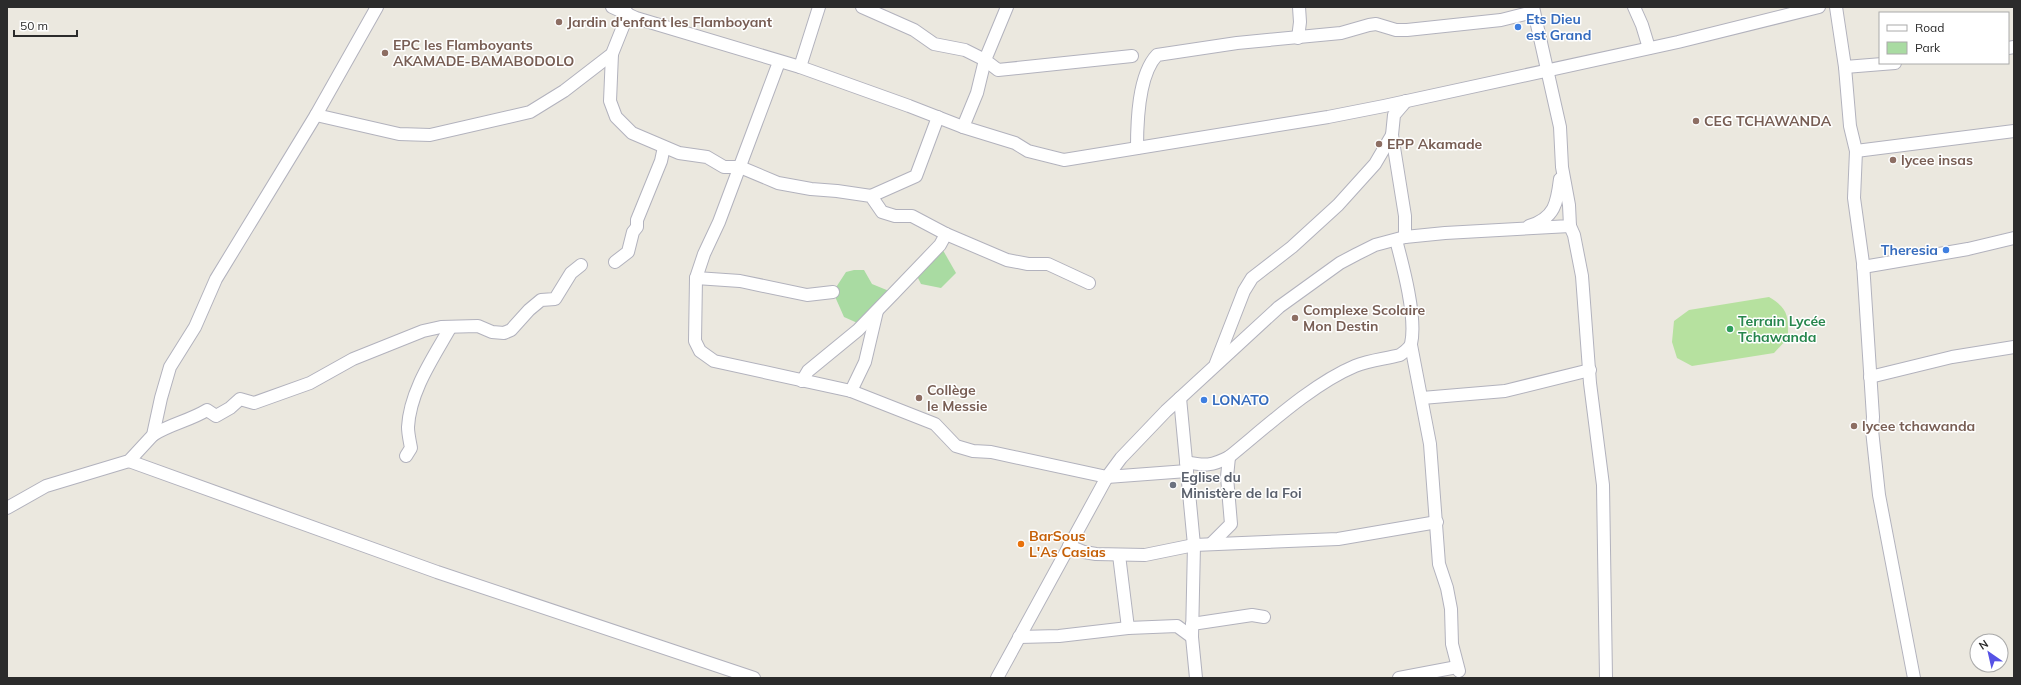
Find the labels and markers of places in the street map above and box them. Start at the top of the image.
place label: Ets Dieu est Grand [1526,10,1591,44]
place label: Jardin d'enfant les Flamboyant [567,13,773,31]
marker: Jardin d'enfant les Flamboyant [554,17,564,27]
marker: Ets Dieu est Grand [1513,22,1523,32]
place label: EPC les Flamboyants AKAMADE-BAMABODOLO [393,36,574,70]
marker: EPC les Flamboyants AKAMADE-BAMABODOLO [380,48,390,58]
place label: CEG TCHAWANDA [1704,112,1832,130]
marker: CEG TCHAWANDA [1691,116,1701,126]
place label: EPP Akamade [1387,135,1483,153]
marker: EPP Akamade [1374,139,1384,149]
place label: lycee insas [1901,151,1973,169]
marker: lycee insas [1888,155,1898,165]
place label: Theresia [1881,241,1938,259]
marker: Theresia [1941,245,1951,255]
place label: Complexe Scolaire Mon Destin [1303,301,1426,335]
place label: Terrain Lycée Tchawanda [1738,312,1826,346]
marker: Complexe Scolaire Mon Destin [1290,313,1300,323]
marker: Terrain Lycée Tchawanda [1725,324,1735,334]
place label: Collège le Messie [927,381,988,415]
place label: LONATO [1212,391,1269,409]
marker: Collège le Messie [914,393,924,403]
marker: LONATO [1199,395,1209,405]
place label: lycee tchawanda [1862,417,1975,435]
marker: lycee tchawanda [1849,421,1859,431]
place label: Eglise du Ministère de la Foi [1181,468,1302,502]
marker: Eglise du Ministère de la Foi [1168,480,1178,490]
place label: BarSous L'As Casias [1029,527,1106,561]
marker: BarSous L'As Casias [1016,539,1026,549]

